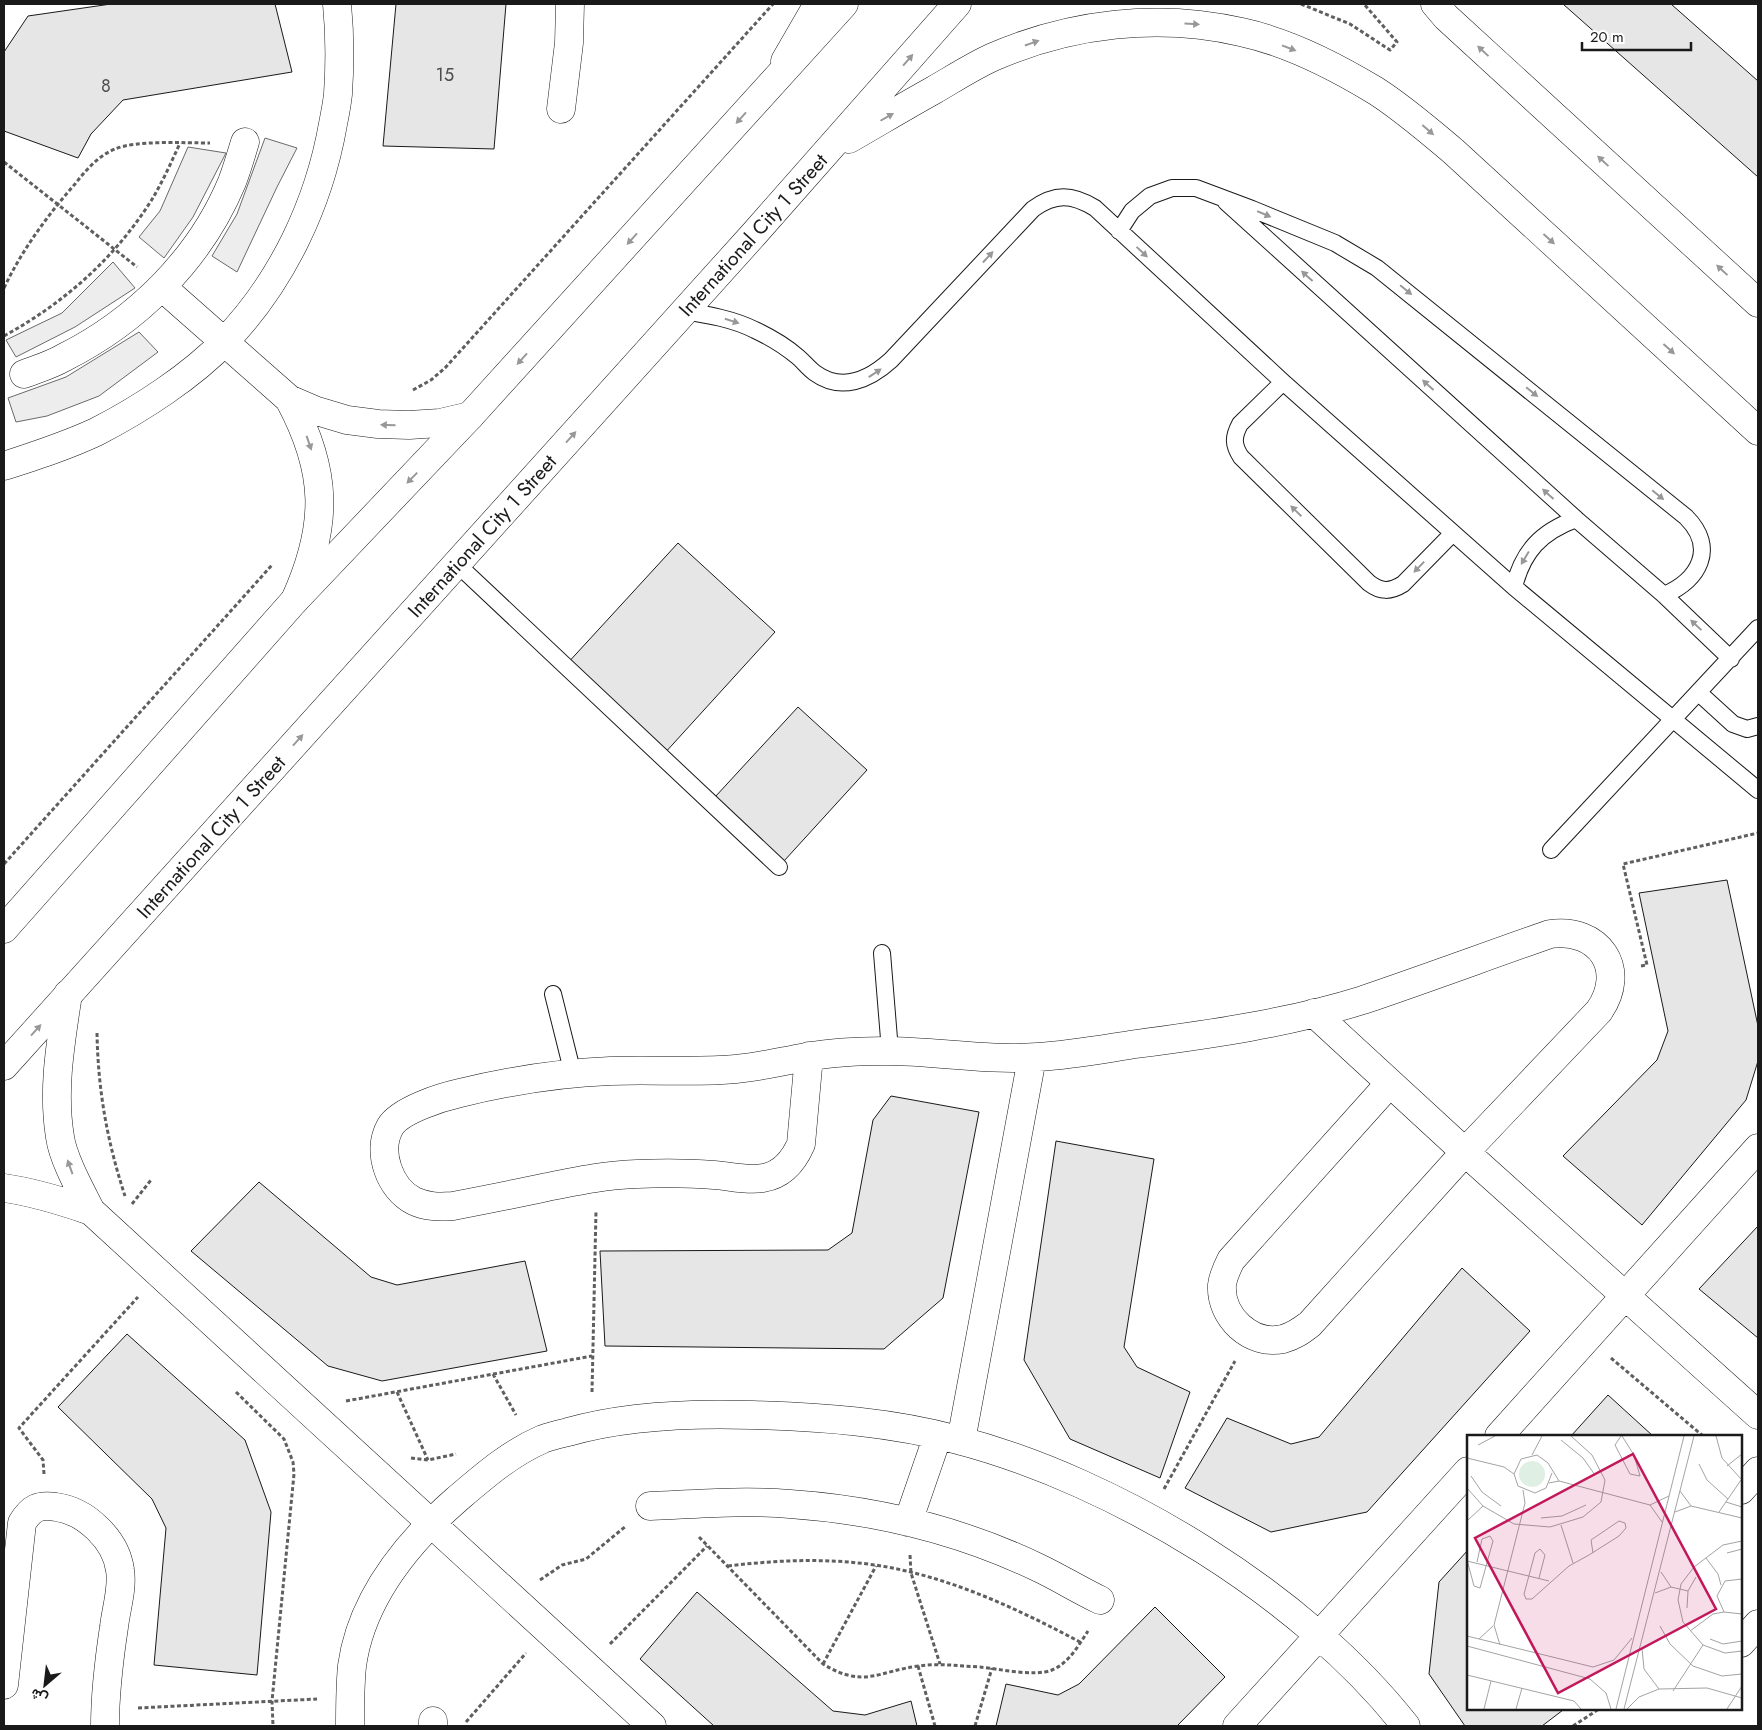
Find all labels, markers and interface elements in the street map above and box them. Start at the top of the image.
one-way arrow [1184,20,1200,28]
scale bar [1582,20,1691,52]
text: 20 m [1590,26,1624,48]
one-way arrow [1025,39,1040,47]
one-way arrow [1282,44,1297,52]
one-way arrow [1477,45,1489,57]
one-way arrow [902,55,914,67]
house number: 15 [436,62,454,88]
house number: 8 [101,73,111,99]
one-way arrow [735,112,747,124]
one-way arrow [881,112,894,121]
one-way arrow [1422,124,1434,136]
street label: International City 1 Street [672,147,835,323]
one-way arrow [1596,155,1609,166]
one-way arrow [1257,210,1271,218]
one-way arrow [626,232,638,244]
one-way arrow [1543,233,1555,245]
one-way arrow [1135,246,1147,258]
one-way arrow [982,251,994,263]
one-way arrow [1717,264,1729,276]
one-way arrow [1302,270,1314,282]
one-way arrow [1400,284,1413,295]
one-way arrow [725,318,740,325]
one-way arrow [1662,343,1674,355]
one-way arrow [517,352,528,365]
one-way arrow [868,369,881,378]
one-way arrow [1422,379,1434,391]
one-way arrow [1526,387,1539,398]
one-way arrow [379,420,395,428]
one-way arrow [566,430,577,443]
one-way arrow [306,435,313,450]
street label: International City 1 Street [401,448,564,624]
one-way arrow [406,471,418,483]
one-way arrow [1543,488,1555,500]
one-way arrow [1652,489,1665,500]
one-way arrow [1291,505,1303,517]
one-way arrow [1521,552,1530,565]
one-way arrow [1413,561,1425,573]
one-way arrow [1690,619,1702,631]
one-way arrow [292,734,303,747]
street label: International City 1 Street [130,749,293,925]
one-way arrow [30,1024,42,1036]
one-way arrow [66,1160,73,1175]
inset map [1467,1435,1742,1710]
north arrow [20,1660,70,1710]
text: ش [27,1684,51,1709]

